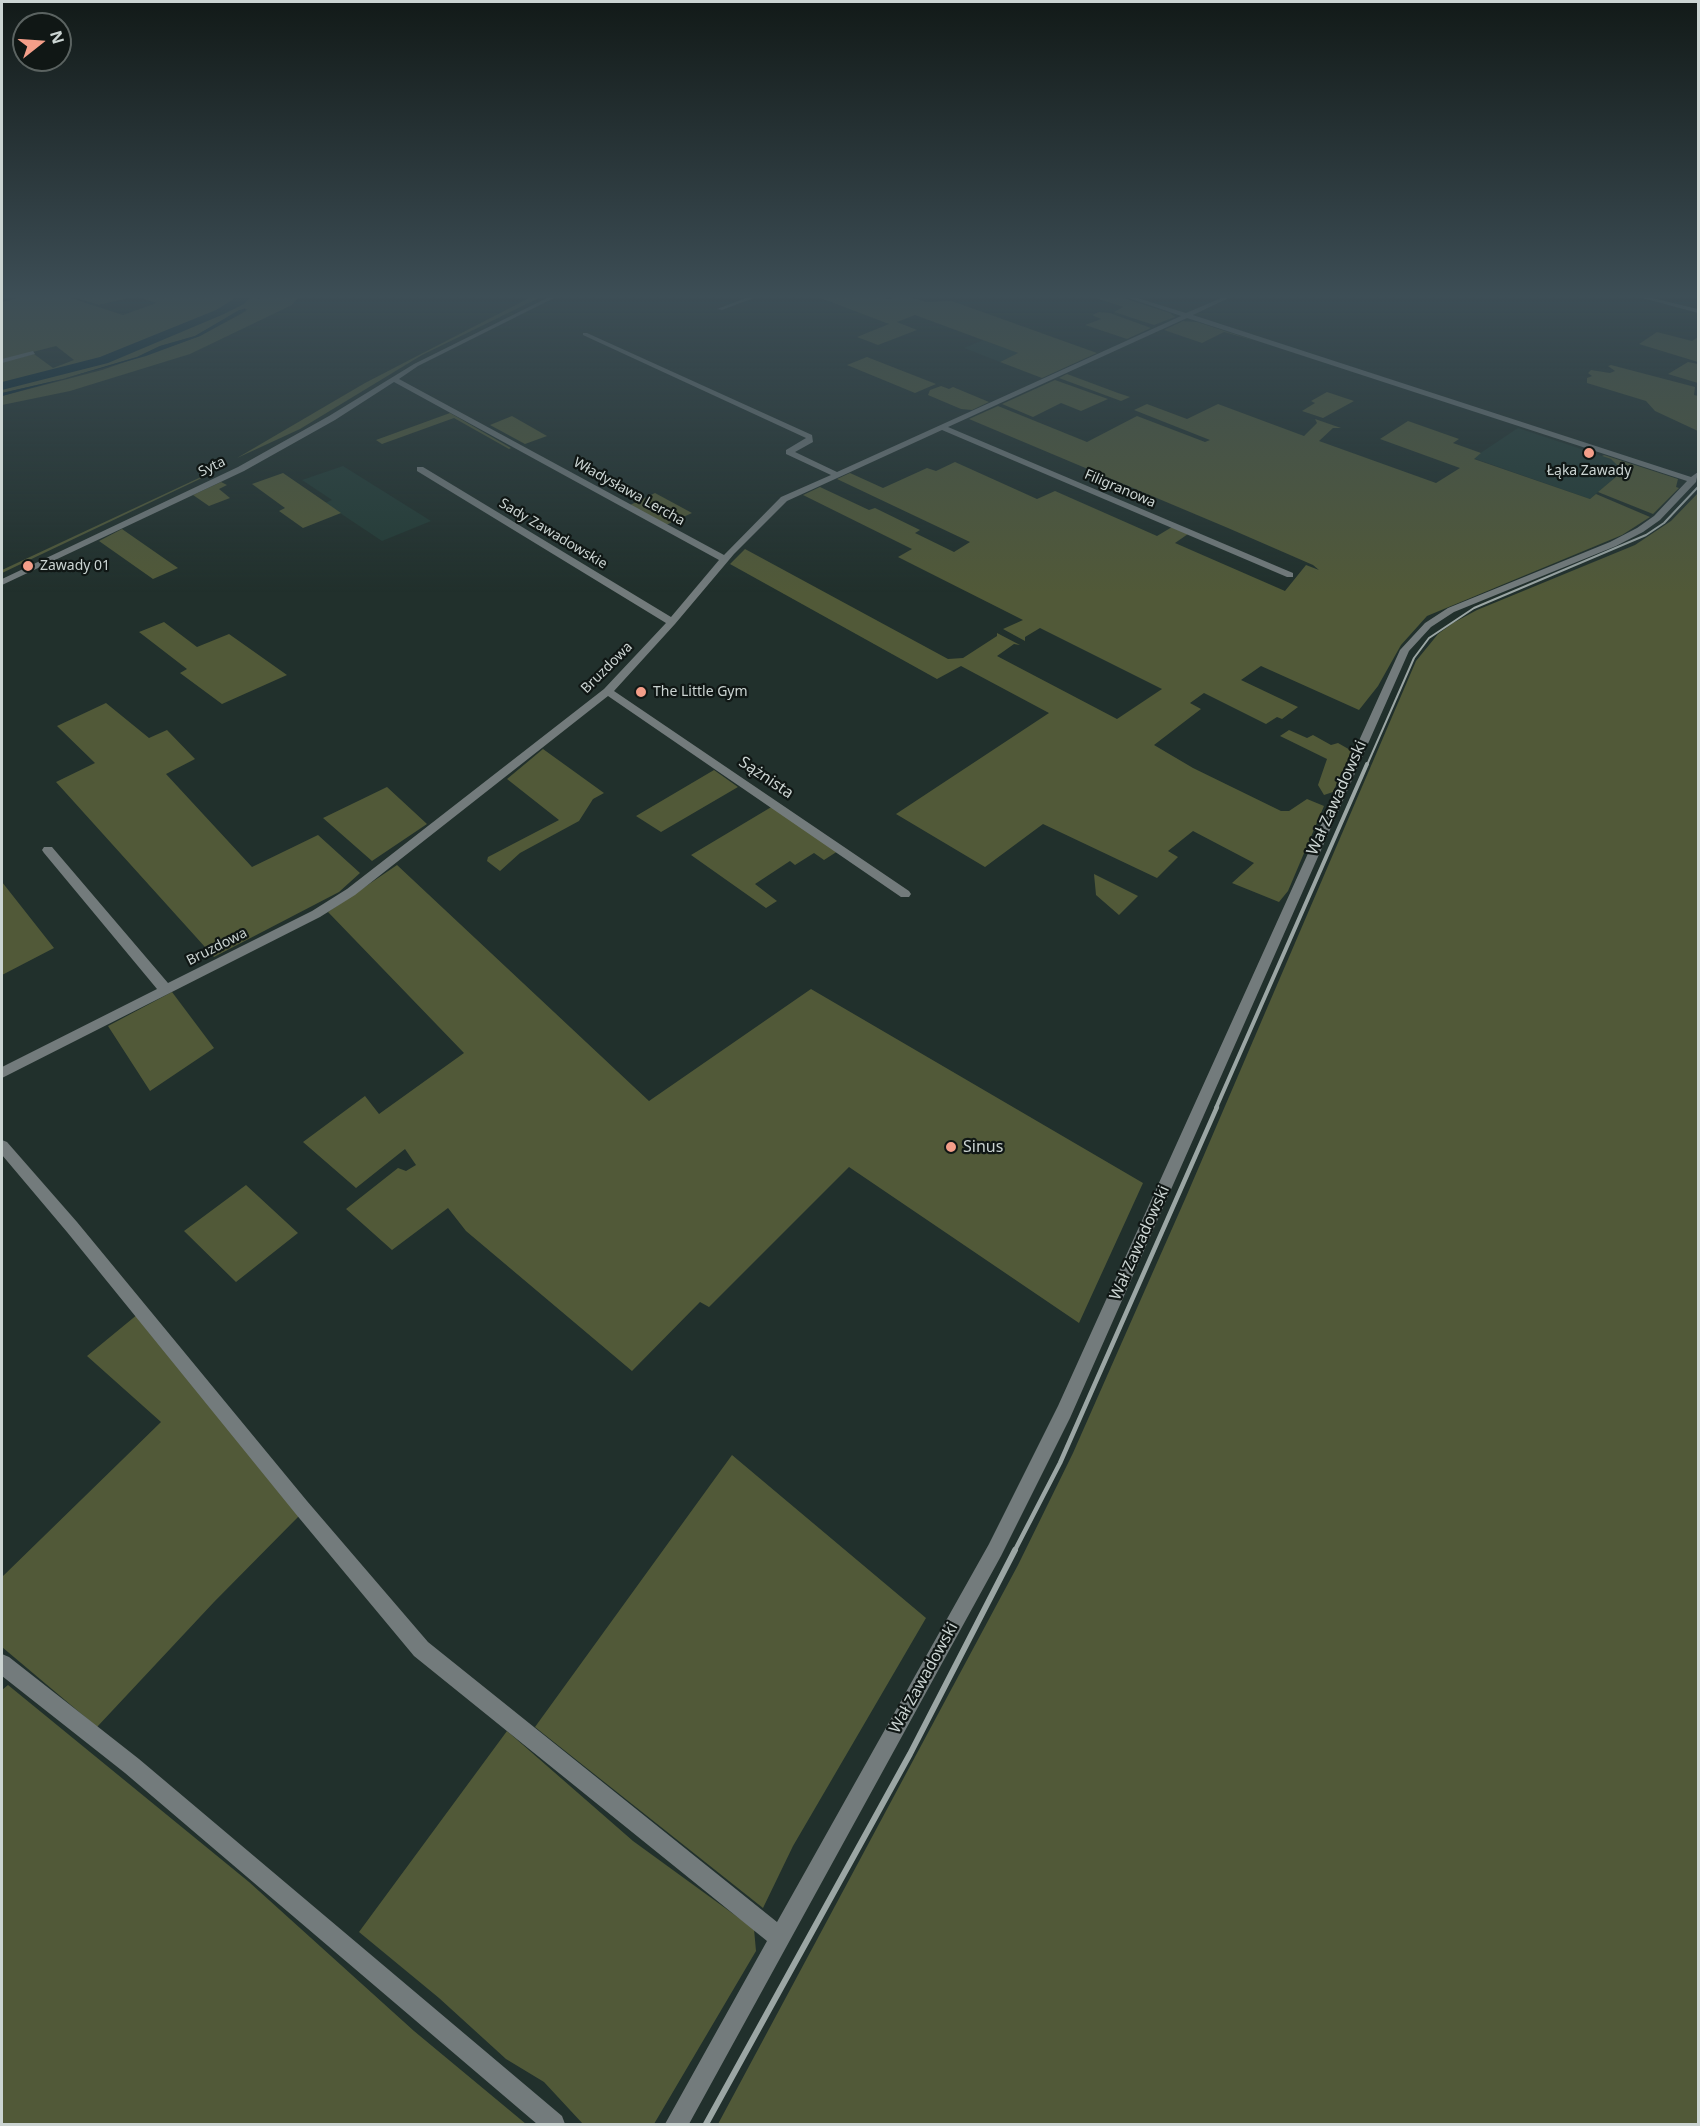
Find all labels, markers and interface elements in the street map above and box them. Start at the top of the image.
north arrow [12,12,72,72]
text: N [45,28,70,47]
marker: Łąka Zawady [1582,446,1596,460]
street label: Syta [196,453,228,481]
street label: Władysława Lercha [570,454,688,530]
place label: Łąka Zawady [1547,463,1631,479]
street label: Filigranowa [1082,466,1158,512]
street label: Sady Zawadowskie [496,495,610,573]
place label: Zawady 01 [40,558,110,574]
marker: Zawady 01 [21,559,35,573]
street label: Bruzdowa [578,639,636,697]
place label: The Little Gym [653,684,748,700]
marker: The Little Gym [634,685,648,699]
street label: Wał Zawadowski [1303,738,1371,858]
street label: Sążnista [735,753,797,803]
street label: Bruzdowa [184,925,250,969]
place label: Sinus [963,1137,1003,1157]
marker: Sinus [944,1140,958,1154]
street label: Wał Zawadowski [1106,1183,1174,1303]
street label: Wał Zawadowski [886,1619,962,1737]

